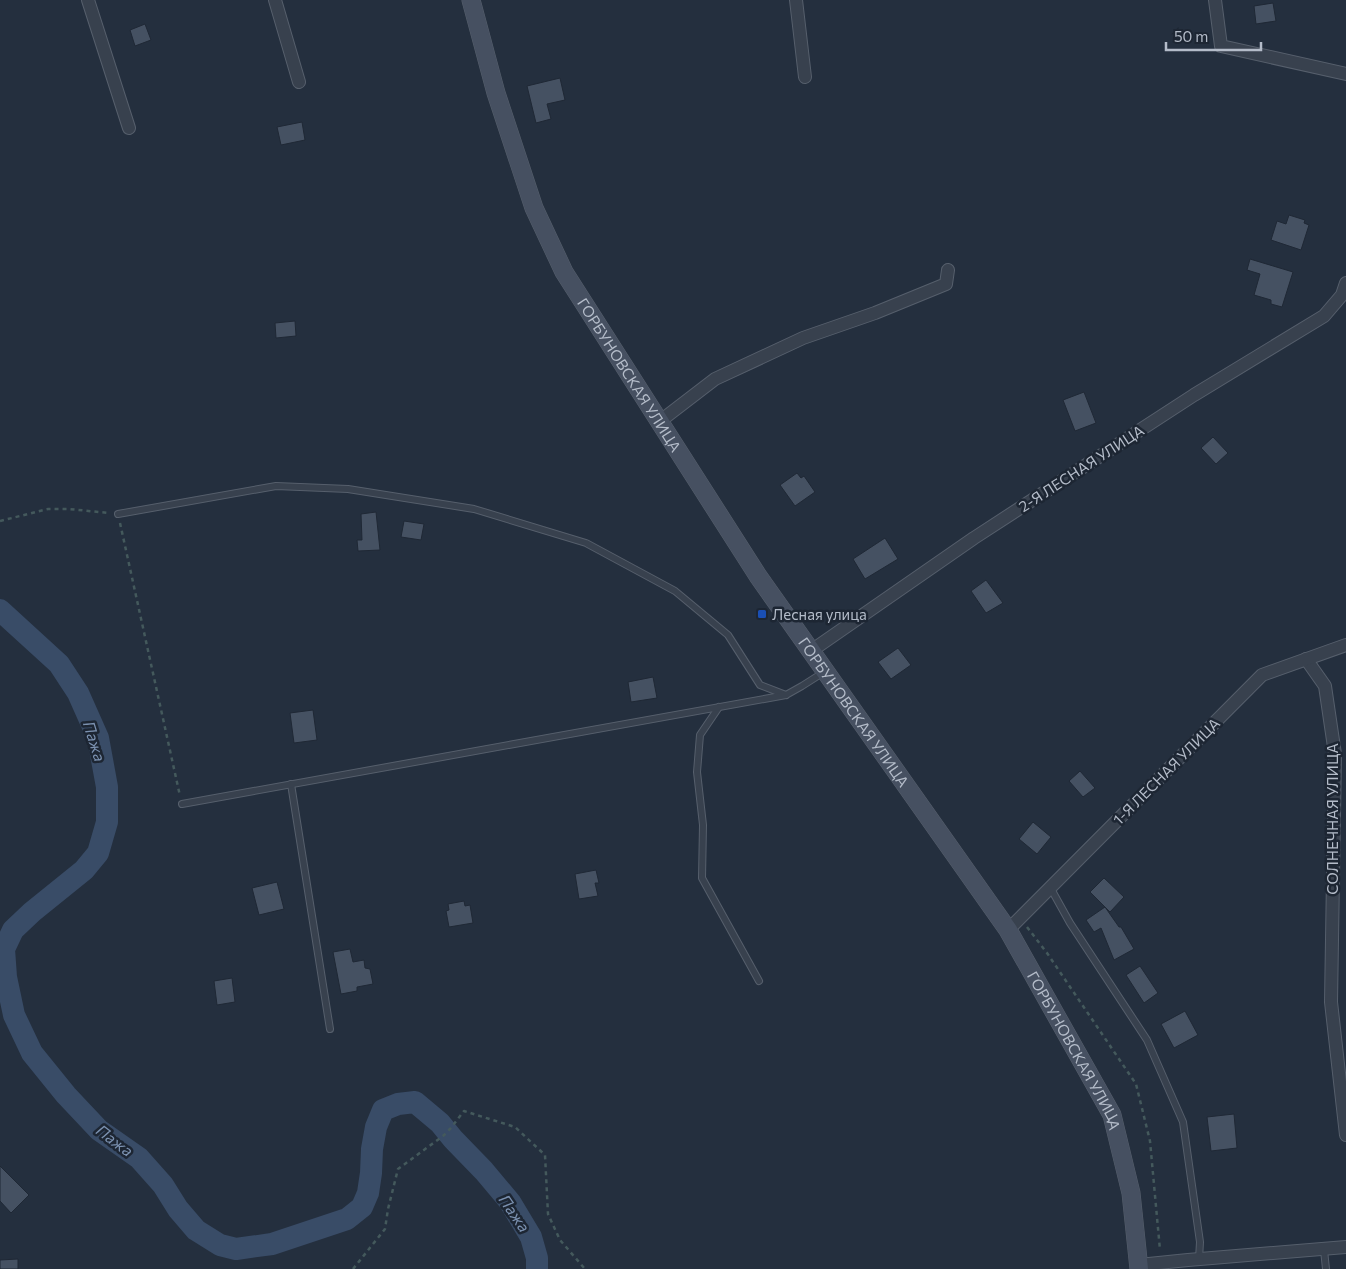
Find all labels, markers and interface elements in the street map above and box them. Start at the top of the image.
scale bar [1166,20,1261,52]
text: 50 m [1174,27,1208,45]
street label: ГОРБУНОВСКАЯ УЛИЦА [574,294,685,455]
street label: 2-Я ЛЕСНАЯ УЛИЦА [1015,421,1147,515]
place label: Лесная улица [772,605,867,623]
marker: Лесная улица [756,608,768,620]
street label: ГОРБУНОВСКАЯ УЛИЦА [795,634,913,790]
street label: 1-Я ЛЕСНАЯ УЛИЦА [1109,714,1223,828]
water label: Пажа [80,719,110,763]
street label: СОЛНЕЧНАЯ УЛИЦА [1323,743,1341,895]
street label: ГОРБУНОВСКАЯ УЛИЦА [1024,968,1124,1132]
water label: Пажа [93,1120,137,1160]
water label: Пажа [496,1191,534,1235]

